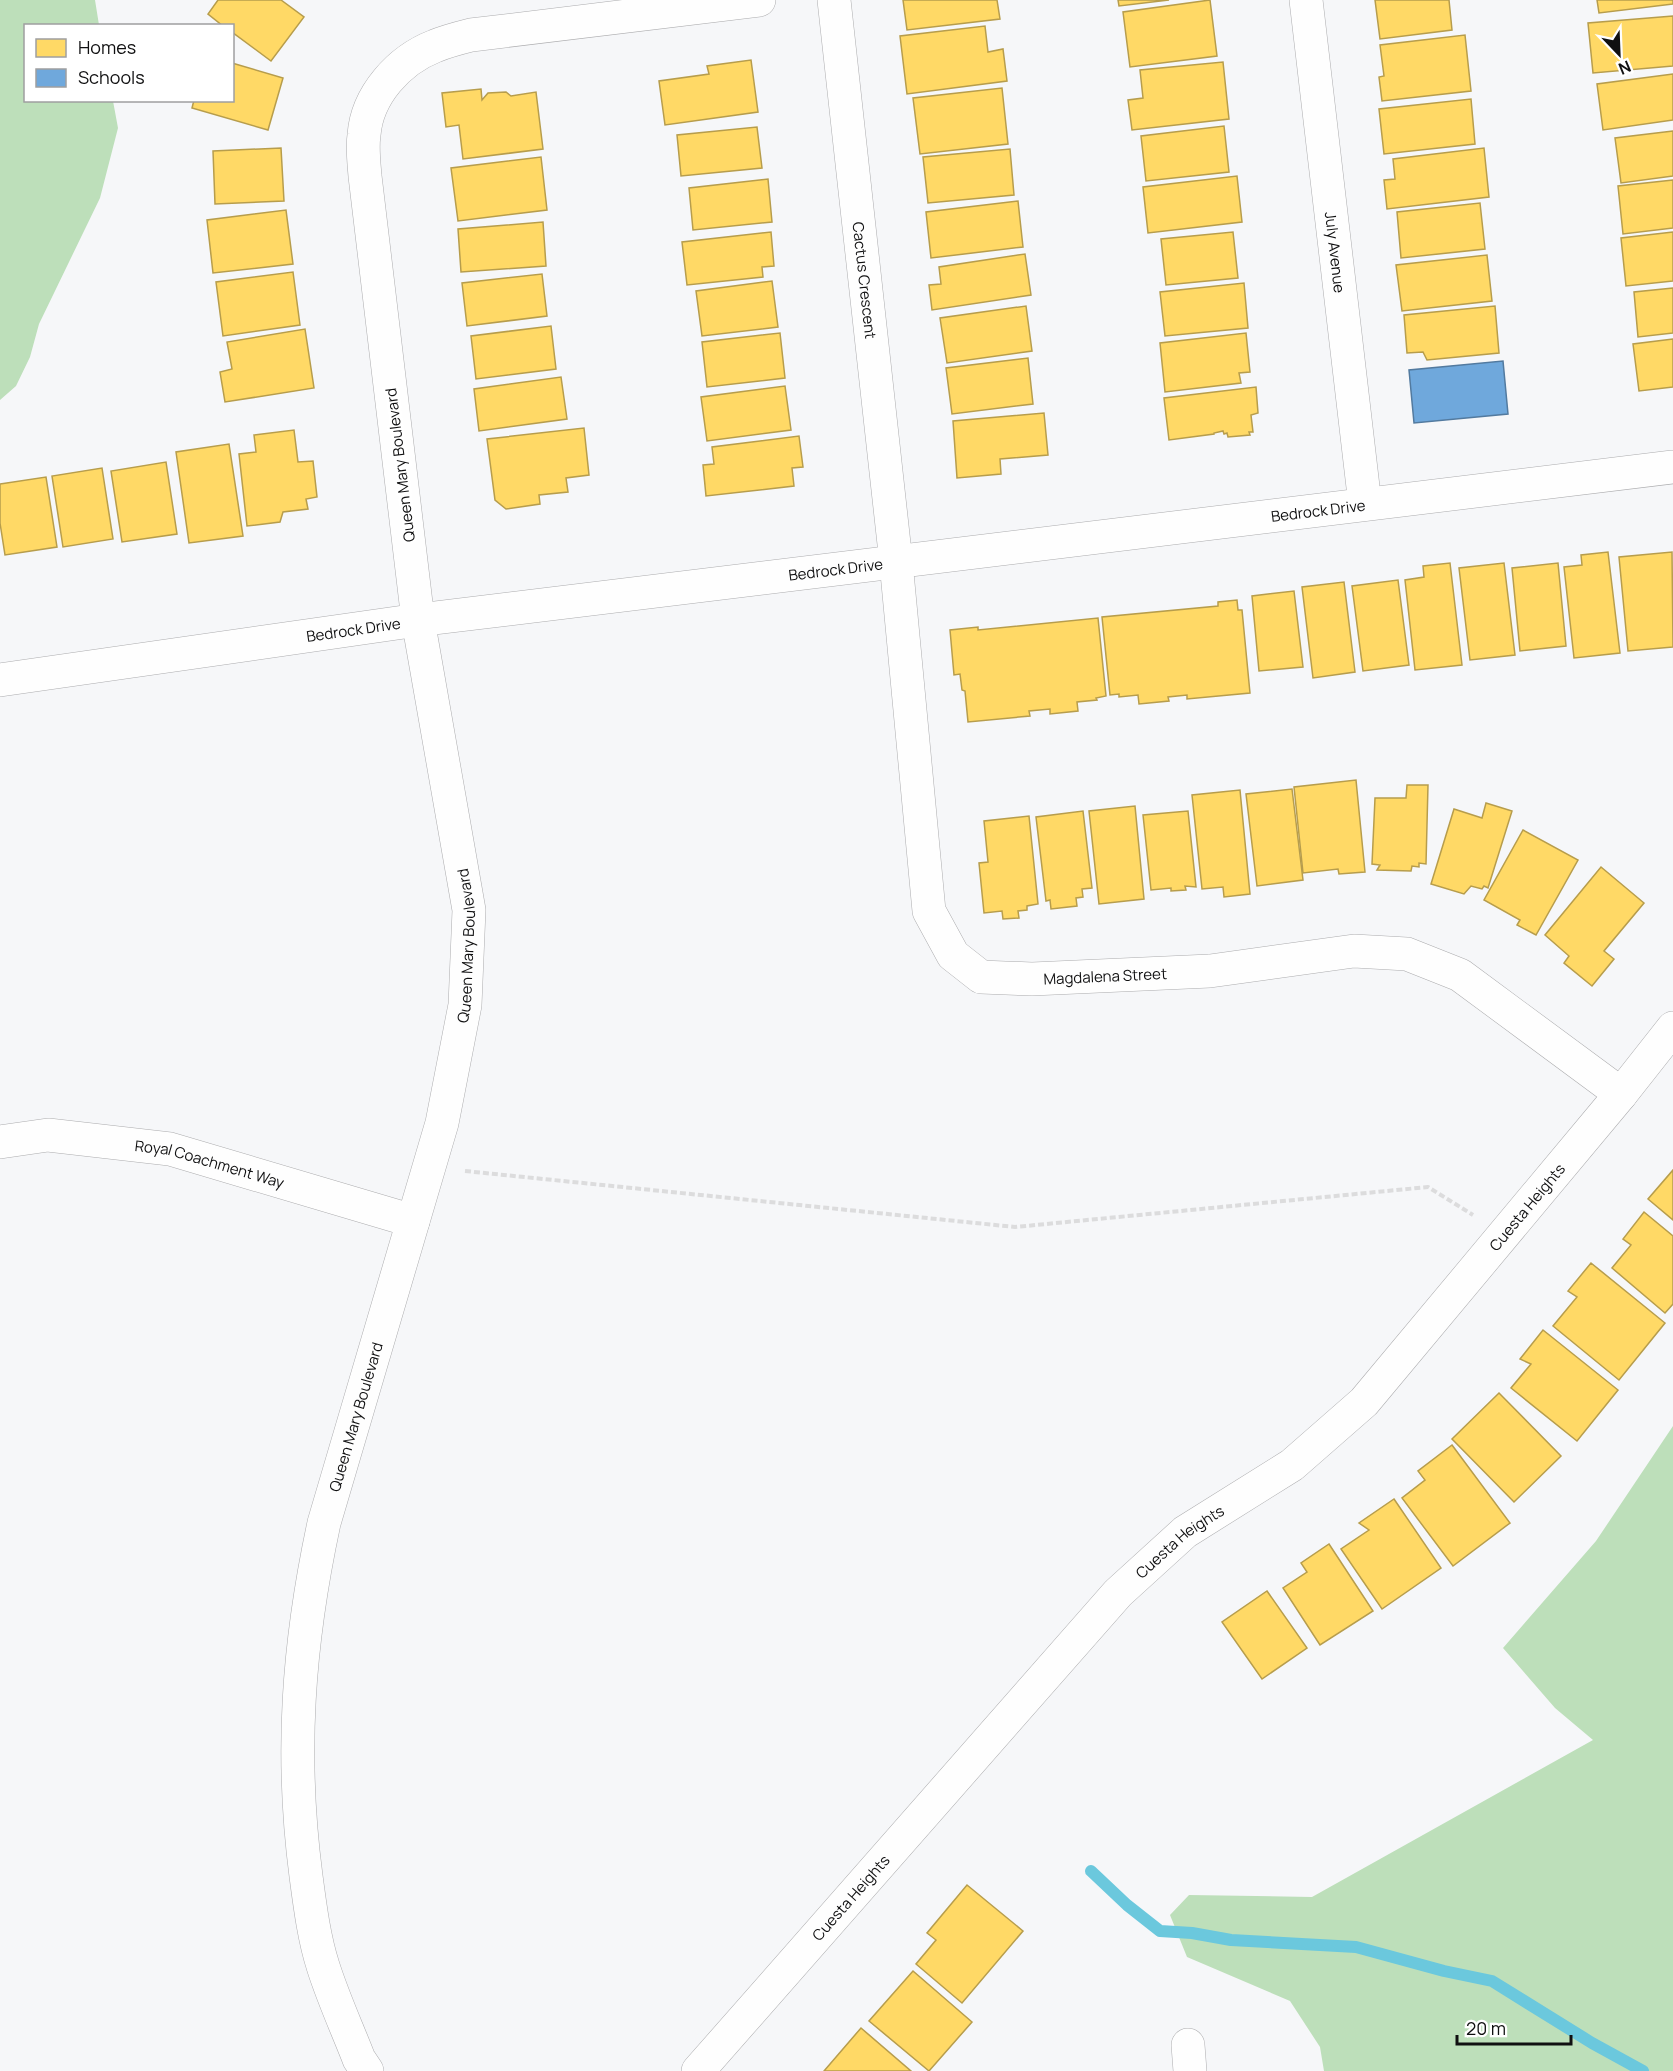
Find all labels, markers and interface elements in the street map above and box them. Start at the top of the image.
legend [24,24,234,102]
north arrow [1589,24,1649,84]
text: Homes [78,35,136,59]
text: N [1615,55,1634,80]
text: Schools [78,65,145,89]
street label: July Avenue [1320,210,1351,294]
street label: Cactus Crescent [848,221,882,340]
street label: Queen Mary Boulevard [380,387,420,543]
street label: Bedrock Drive [1270,494,1367,526]
street label: Bedrock Drive [787,553,884,585]
street label: Bedrock Drive [305,612,402,646]
street label: Queen Mary Boulevard [451,867,480,1025]
street label: Magdalena Street [1043,962,1167,989]
street label: Royal Coachment Way [134,1135,287,1193]
street label: Cuesta Heights [1484,1159,1570,1255]
street label: Queen Mary Boulevard [323,1339,387,1494]
street label: Cuesta Heights [1131,1500,1228,1583]
street label: Cuesta Heights [807,1850,894,1945]
scale bar [1457,2008,1571,2046]
text: 20 m [1466,2016,1506,2040]

